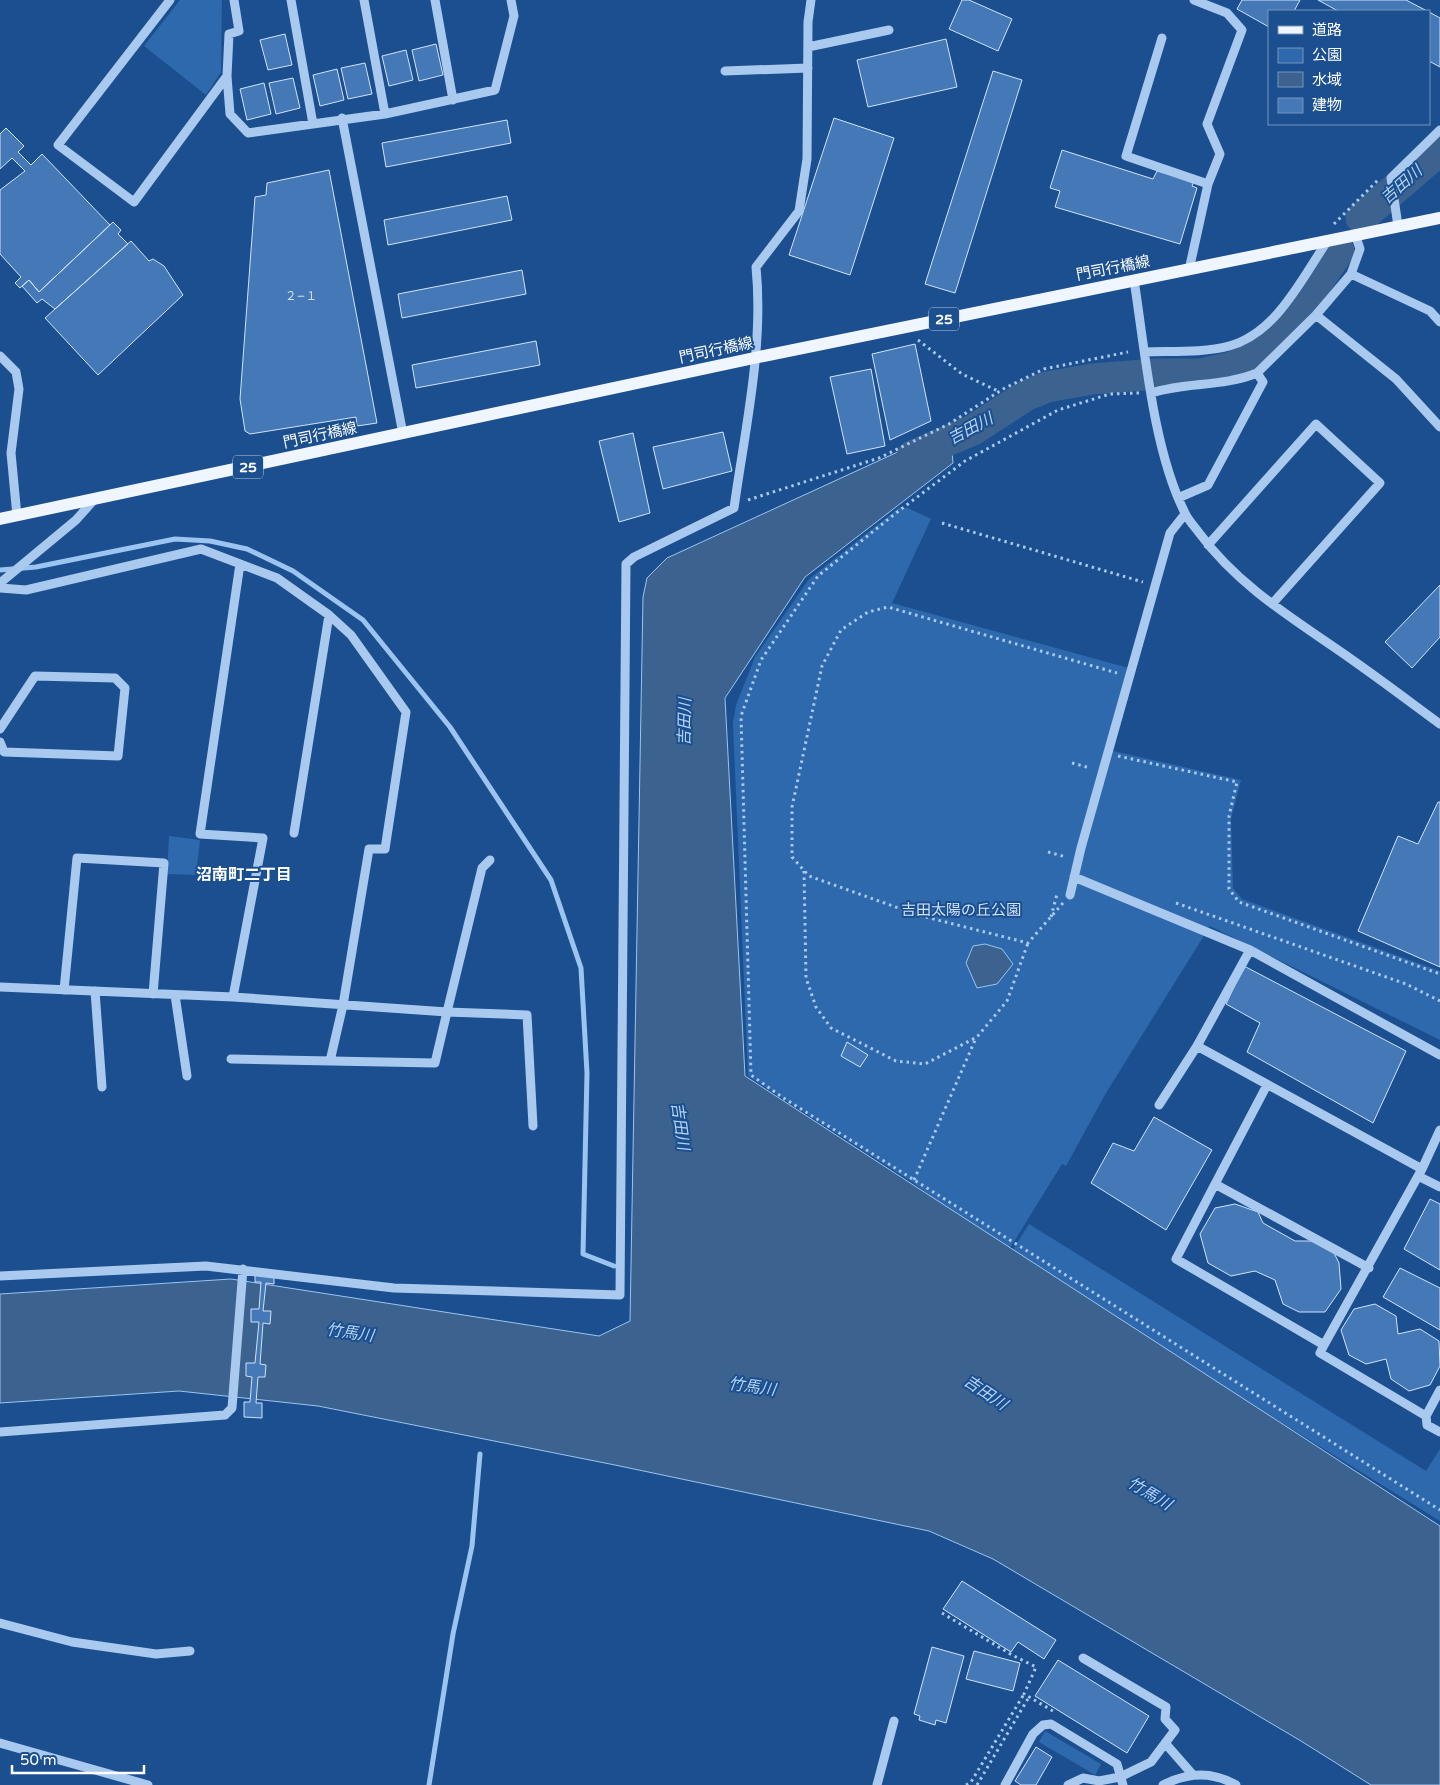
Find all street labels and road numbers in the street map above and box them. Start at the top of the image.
street label: 門司行橋線 [1074,252,1152,284]
road number: 25 [929,308,959,330]
street label: 門司行橋線 [677,333,755,367]
street label: 門司行橋線 [281,418,359,452]
road number: 25 [233,456,263,478]

